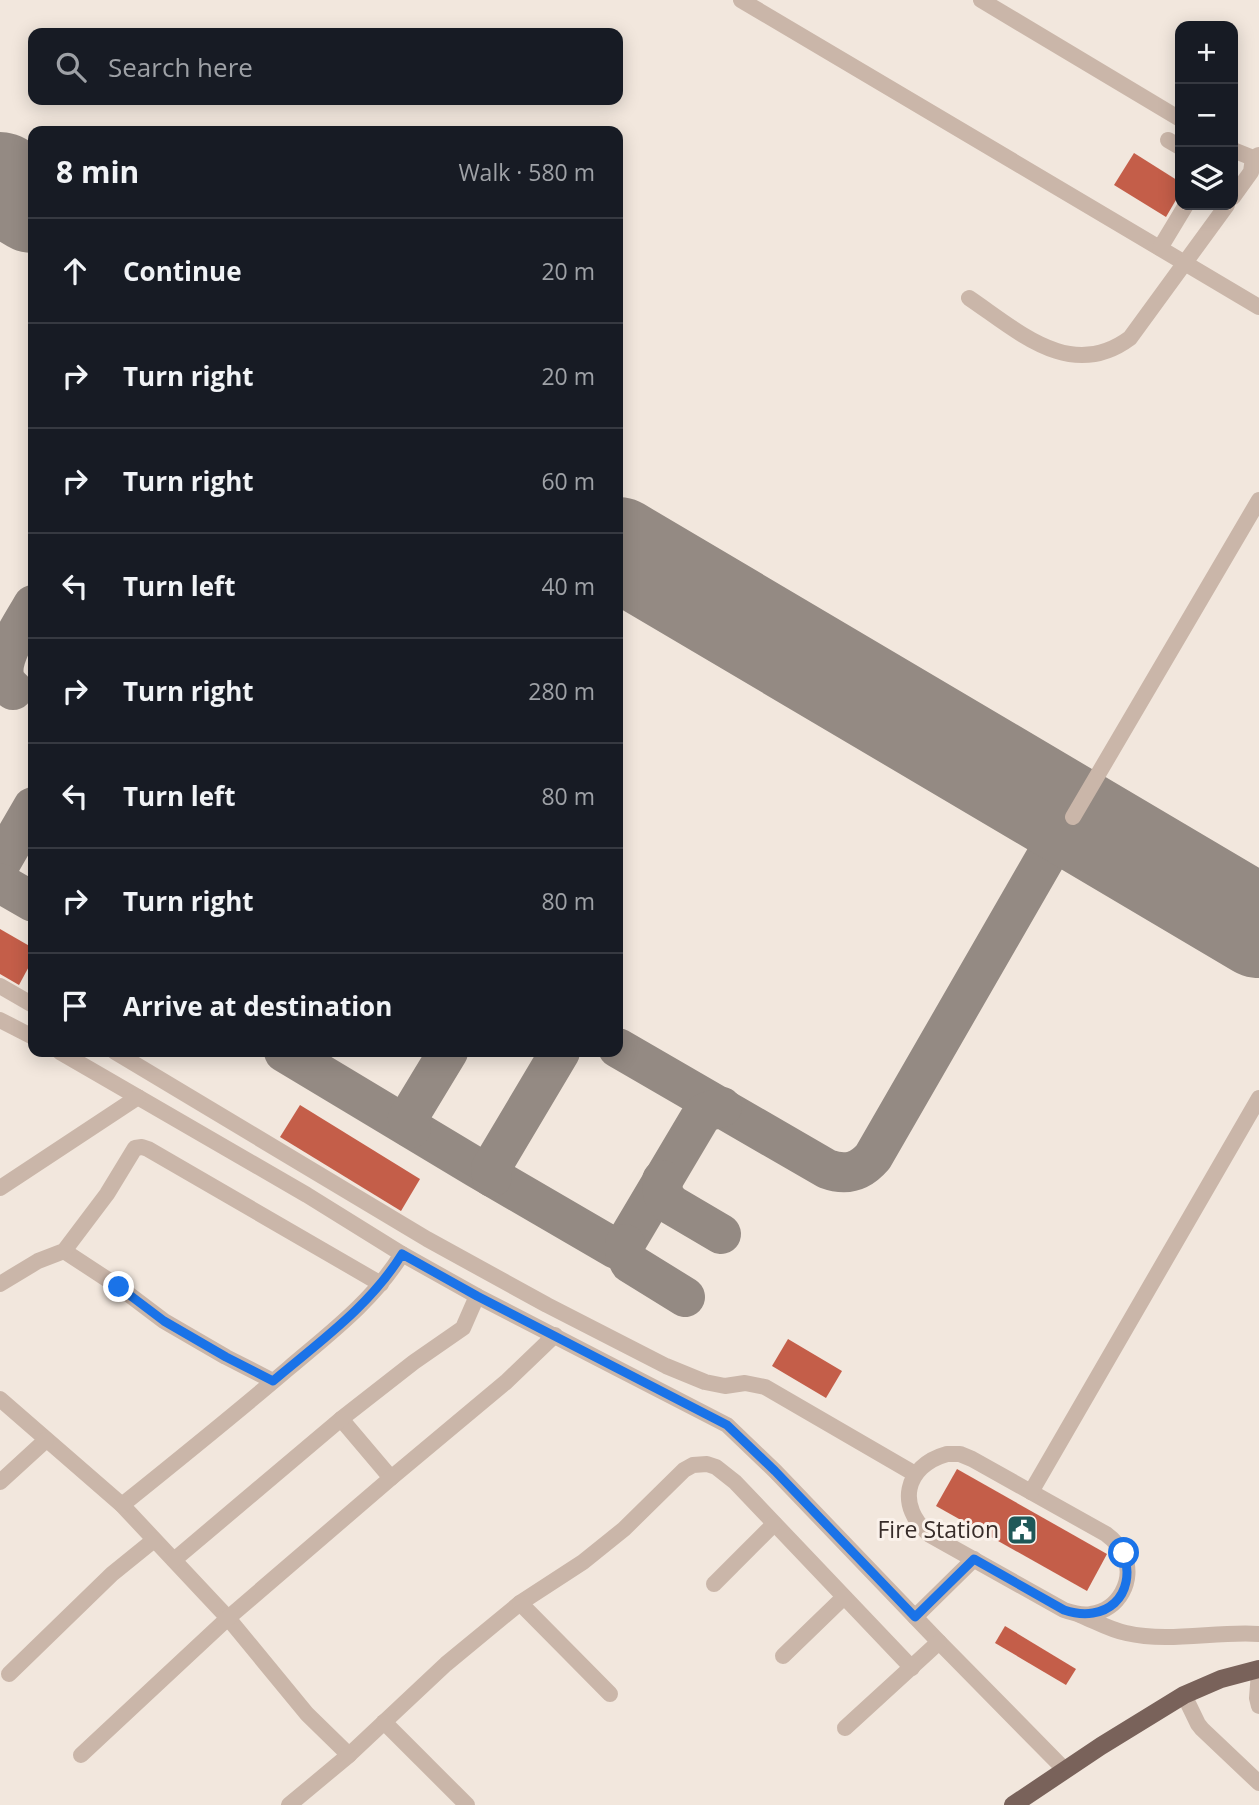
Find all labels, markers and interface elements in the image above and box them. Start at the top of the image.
map controls [1175,21,1238,210]
button: + [1175,21,1238,84]
search box [28,28,623,105]
icon: search [52,48,90,86]
text: Search here [108,49,253,85]
button: − [1175,84,1238,147]
button: layers [1175,147,1238,210]
text: 8 min [56,151,139,192]
text: Walk · 580 m [458,156,595,188]
icon: ahead [56,252,94,290]
text: Continue [123,253,242,289]
text: 20 m [541,255,595,287]
icon: right [56,357,94,395]
text: Turn right [123,358,254,394]
text: 20 m [541,360,595,392]
icon: right [56,462,94,500]
text: Turn right [123,463,254,499]
text: 60 m [541,465,595,497]
icon: left [56,567,94,605]
text: Turn left [123,568,235,604]
text: 40 m [541,570,595,602]
icon: right [56,672,94,710]
text: Turn right [123,673,254,709]
text: 280 m [528,675,595,707]
icon: left [56,777,94,815]
text: Turn left [123,778,235,814]
text: 80 m [541,780,595,812]
icon: right [56,882,94,920]
text: Turn right [123,883,254,919]
text: 80 m [541,885,595,917]
icon: arrive [56,987,94,1025]
text: Arrive at destination [123,988,392,1024]
route end [103,1271,134,1302]
place label: Fire Station [877,1513,999,1545]
public building icon: Fire Station [1005,1513,1039,1547]
route start [1108,1537,1139,1568]

